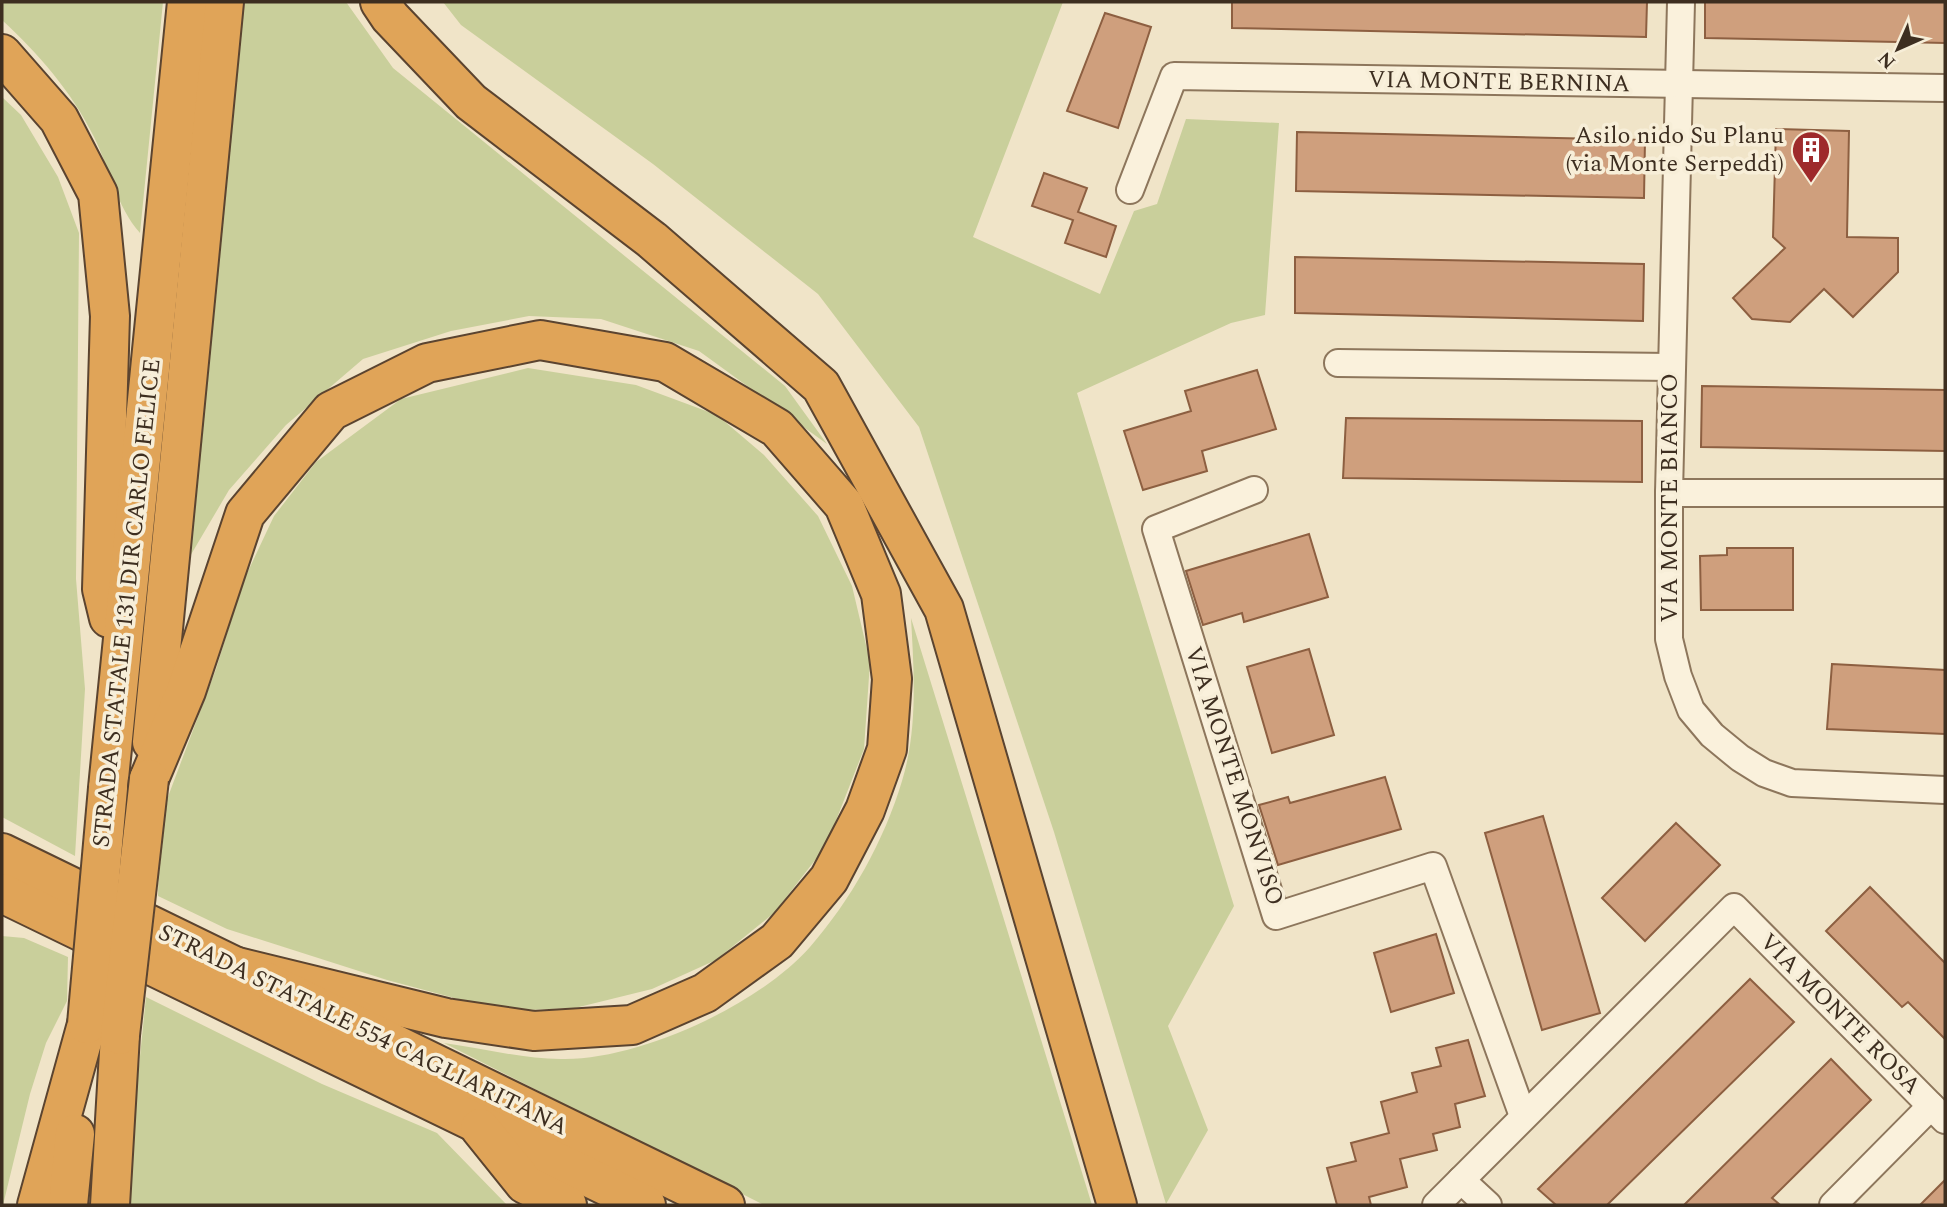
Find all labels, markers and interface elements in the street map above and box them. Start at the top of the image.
north arrow [1863,14,1933,84]
text: N [1871,44,1903,76]
street label: VIA MONTE BERNINA [1367,62,1631,102]
place label: Asilo nido Su Planu (via Monte Serpeddì) [1566,118,1784,182]
building icon: Asilo nido Su Planu (via Monte Serpeddì) [1790,129,1832,184]
street label: STRADA STATALE 131 DIR CARLO FELICE [83,357,171,849]
street label: VIA MONTE BIANCO [1652,373,1688,623]
street label: VIA MONTE MONVISO [1175,642,1293,910]
street label: STRADA STATALE 554 CAGLIARITANA [152,915,574,1145]
street label: VIA MONTE ROSA [1751,925,1929,1103]

